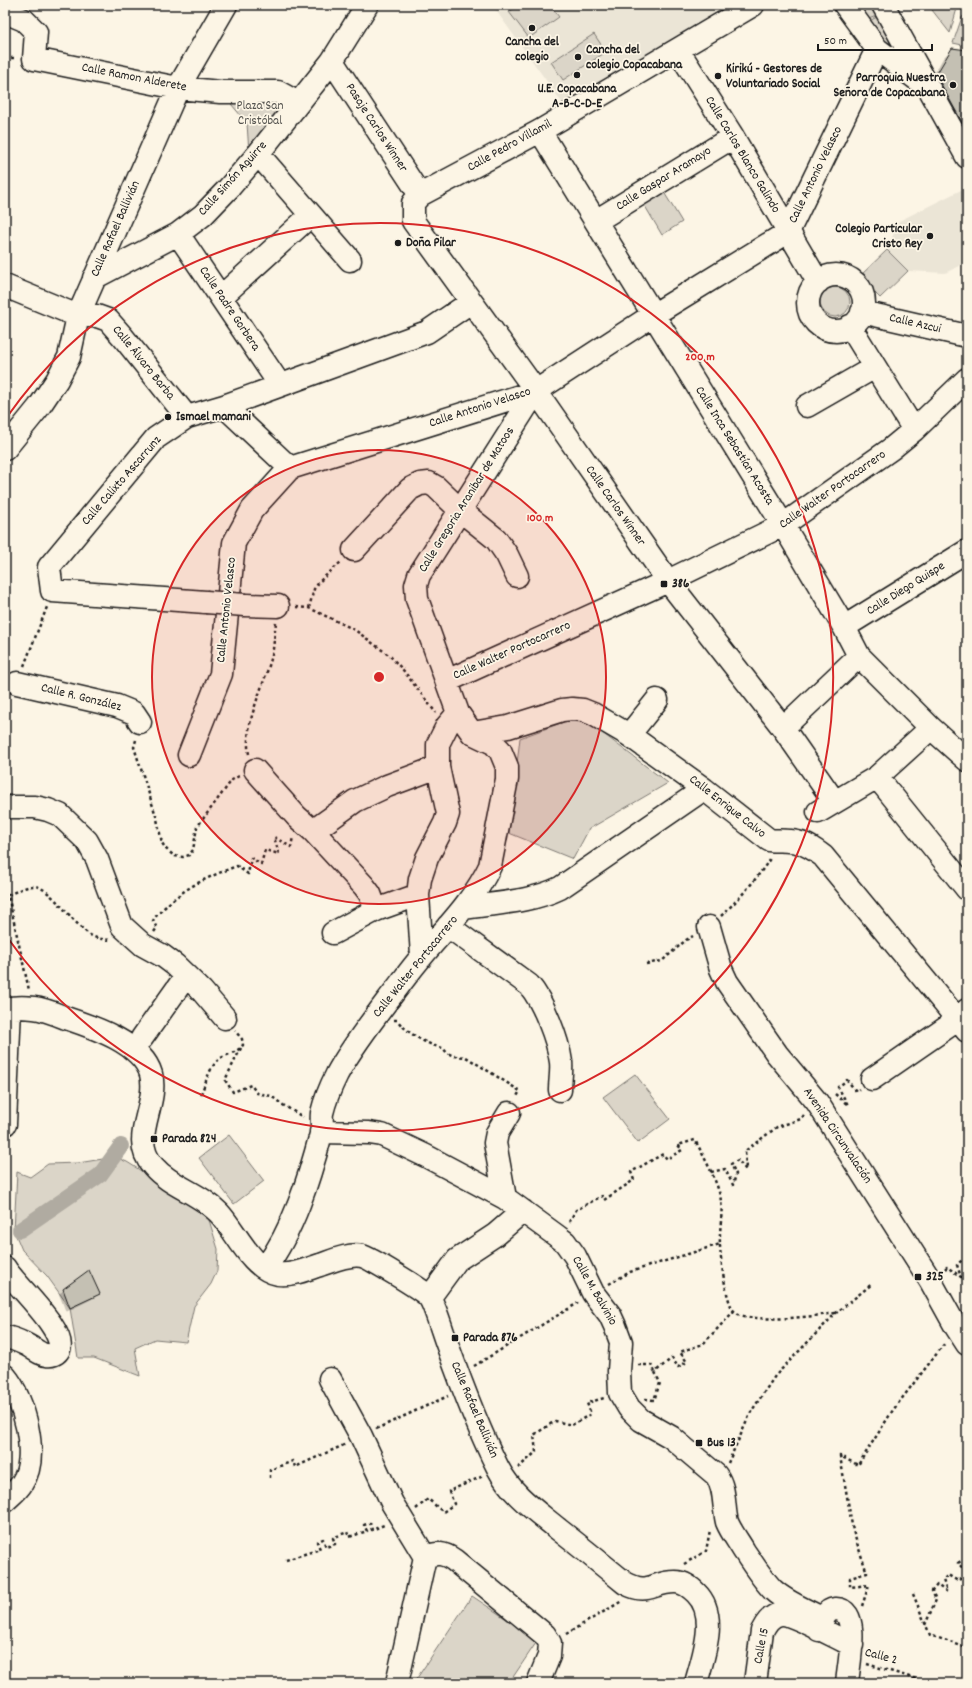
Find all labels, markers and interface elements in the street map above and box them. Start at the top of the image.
marker: Cancha del colegio [527,23,537,33]
scale bar [818,26,932,52]
place label: Cancha del colegio [505,33,560,67]
text: 50 m [824,33,847,50]
place label: Cancha del colegio Copacabana [586,41,683,75]
marker: Cancha del colegio Copacabana [573,52,583,62]
street label: Calle Ramon Alderete [80,59,188,98]
place label: Kirikú - Gestores de Voluntariado Social [726,60,822,94]
place label: Parroquia Nuestra Señora de Copacabana [834,69,946,103]
marker: U.E. Copacabana A-B-C-D-E [572,70,582,80]
marker: Kirikú - Gestores de Voluntariado Social [713,71,723,81]
street label: Pasaje Carlos Winner [340,80,412,176]
place label: U.E. Copacabana A-B-C-D-E [538,80,617,114]
marker: Parroquia Nuestra Señora de Copacabana [948,80,958,90]
street label: Calle Carlos Blanco Galindo [699,93,785,217]
park label: Plaza San Cristóbal [237,97,283,131]
street label: Calle Pedro Villamil [464,115,556,177]
street label: Calle Antonio Velasco [784,123,848,227]
street label: Calle Simón Aguirre [194,137,272,221]
street label: Calle Gaspar Aramayo [613,142,716,216]
street label: Calle Rafael Ballivián [86,178,146,280]
place label: Colegio Particular Cristo Rey [835,220,923,254]
marker: Colegio Particular Cristo Rey [925,231,935,241]
place label: Doña Pilar [406,234,457,253]
marker: Doña Pilar [393,238,403,248]
street label: Calle Padre Gorbera [194,263,265,356]
street label: Calle Azcui [887,309,943,339]
street label: Calle Álvaro Barba [107,322,180,405]
text: 200 m [685,349,715,366]
street label: Calle Antonio Velasco [427,383,533,433]
street label: Calle Inca Sebastían Acosta [690,383,779,510]
place label: Ismael mamani [176,408,251,427]
marker: Ismael mamani [163,412,173,422]
street label: Calle Gregoria Aranibar de Matoos [414,423,520,577]
street label: Calle Calixto Ascarrunz [77,432,167,530]
street label: Calle Walter Portocarrero [776,446,891,534]
street label: Calle Carlos Winner [580,462,650,550]
text: 100 m [527,510,553,527]
street label: Calle Antonio Velasco [212,556,242,664]
street label: Calle Diego Quispe [863,557,949,621]
place label: 386 [672,575,690,594]
marker: 386 [659,579,669,589]
street label: Calle Walter Portocarrero [450,616,574,685]
centre of rings [372,670,386,684]
street label: Calle R. González [39,679,123,717]
street label: Calle Enrique Calvo [684,771,770,843]
street label: Calle Walter Portocarrero [369,912,463,1022]
street label: Avenida Circunvalación [798,1084,876,1188]
place label: Parada 824 [162,1130,216,1149]
marker: Parada 824 [149,1134,159,1144]
street label: Calle M. Balvinio [566,1253,622,1329]
place label: 325 [926,1268,943,1287]
marker: 325 [913,1272,923,1282]
place label: Parada 876 [463,1329,518,1348]
marker: Parada 876 [450,1333,460,1343]
street label: Calle Rafael Ballivián [445,1359,503,1461]
place label: Bus 13 [707,1434,736,1453]
marker: Bus 13 [694,1438,704,1448]
street label: Calle 15 [749,1626,775,1666]
street label: Calle 2 [863,1644,899,1670]

